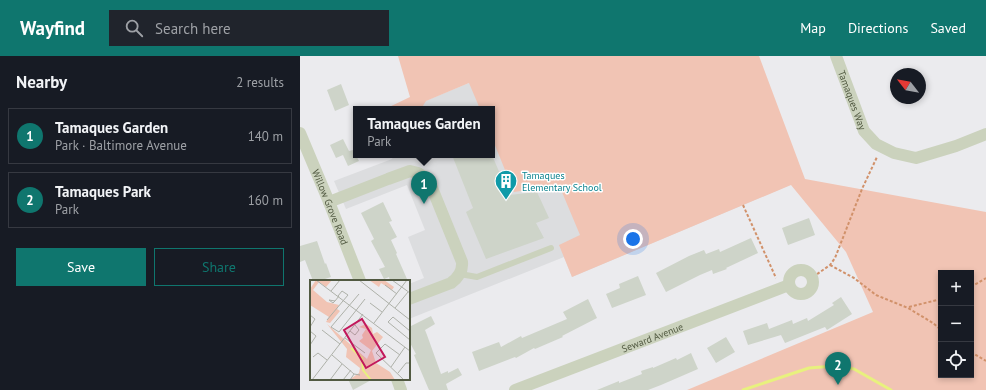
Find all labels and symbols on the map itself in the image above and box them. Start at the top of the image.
street label: Tamaques Way [835,68,870,132]
north arrow [890,68,926,104]
street label: Willow Grove Road [309,167,352,247]
building icon: Tamaques Elementary School [493,168,519,201]
place label: Tamaques Elementary School [522,169,602,194]
pin: 1 [411,171,437,204]
your location [623,229,643,249]
inset map [310,280,410,380]
street label: Seward Avenue [620,320,685,355]
pin: 2 [825,352,851,385]

